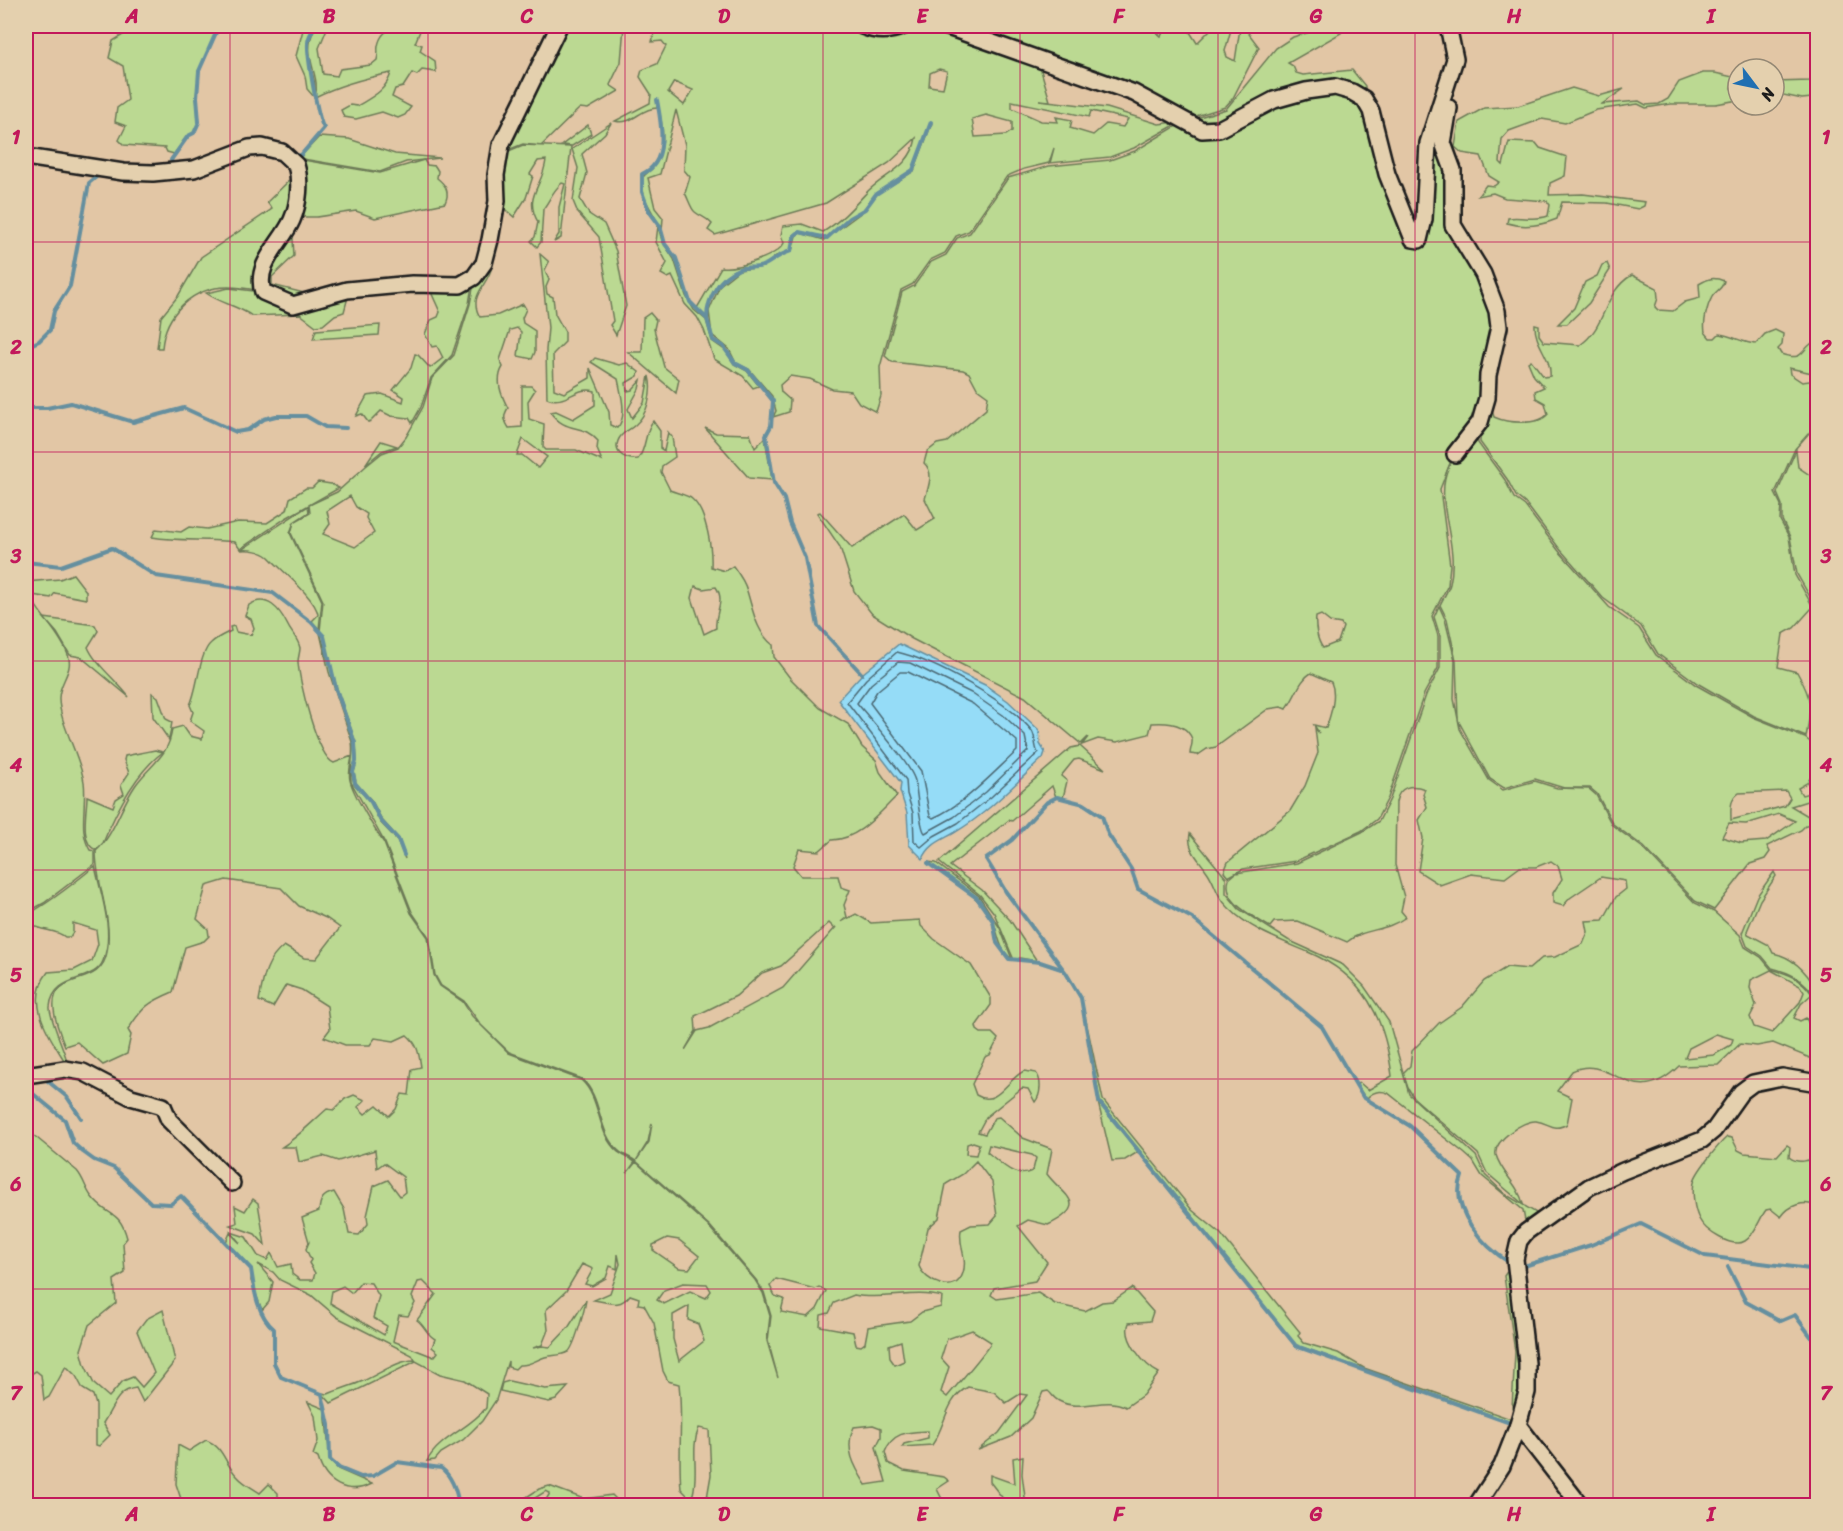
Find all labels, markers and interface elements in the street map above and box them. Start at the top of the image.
text: A [124,0,139,34]
text: B [323,0,336,34]
text: C [520,0,534,34]
text: D [718,0,731,34]
text: E [916,0,929,34]
text: F [1113,0,1126,34]
text: G [1309,0,1323,34]
text: H [1506,0,1522,34]
text: I [1706,0,1717,34]
north arrow [1726,57,1786,117]
text: N [1753,81,1784,108]
text: 1 [12,120,21,155]
text: 1 [1822,120,1831,155]
text: 2 [9,330,22,365]
text: 2 [1819,330,1832,365]
text: 3 [10,539,22,574]
text: 3 [1820,539,1832,574]
text: 4 [9,748,23,783]
text: 4 [1819,748,1833,783]
text: 5 [10,958,22,993]
text: 5 [1820,958,1832,993]
text: 6 [9,1167,22,1202]
text: 6 [1819,1167,1832,1202]
text: 7 [10,1376,23,1411]
text: 7 [1820,1376,1833,1411]
text: A [124,1497,139,1531]
text: B [323,1497,336,1531]
text: C [520,1497,534,1531]
text: D [718,1497,731,1531]
text: E [916,1497,929,1531]
text: F [1113,1497,1126,1531]
text: G [1309,1497,1323,1531]
text: H [1506,1497,1522,1531]
text: I [1706,1497,1717,1531]

